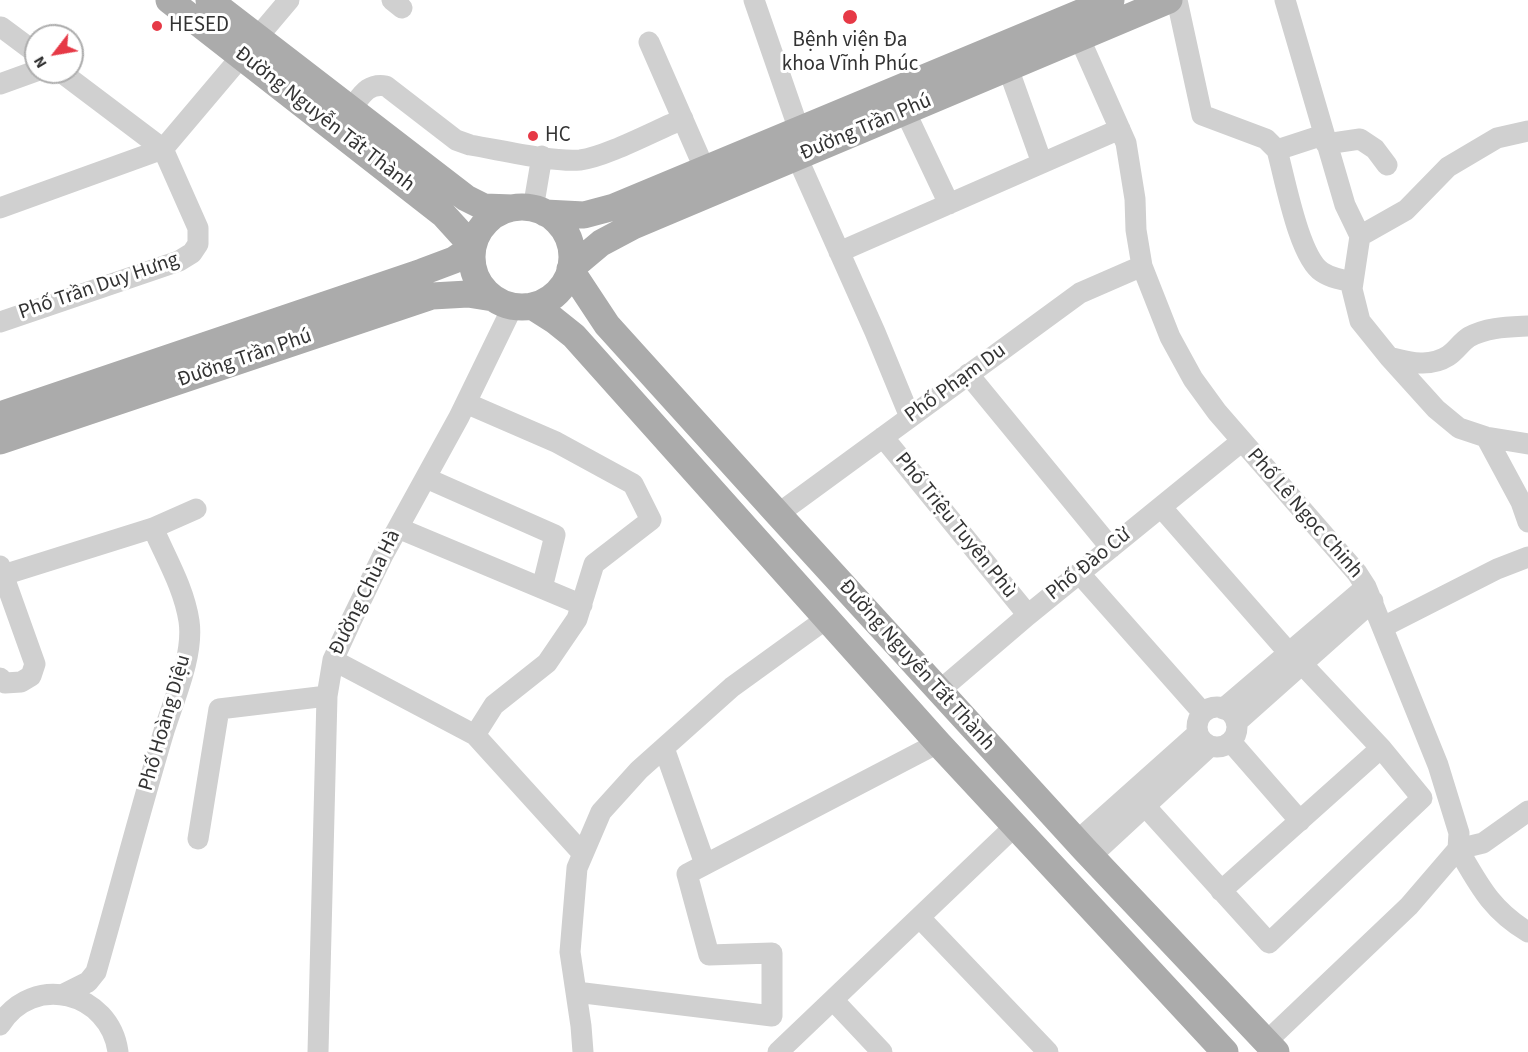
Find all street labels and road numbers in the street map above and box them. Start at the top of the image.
street label: Đường Nguyễn Tất Thành [229,42,419,198]
street label: Đường Trần Phú [796,89,936,167]
street label: Phố Trần Duy Hưng [16,248,182,326]
street label: Đường Trần Phú [174,324,316,394]
street label: Phố Phạm Du [901,339,1011,429]
street label: Phố Lê Ngọc Chinh [1241,444,1367,584]
street label: Phố Triệu Tuyên Phù [889,448,1021,604]
street label: Phố Đào Cừ [1042,523,1136,607]
street label: Đường Chùa Hà [325,526,407,660]
street label: Đường Nguyễn Tất Thành [833,575,999,757]
street label: Phố Hoàng Diệu [135,652,197,794]

